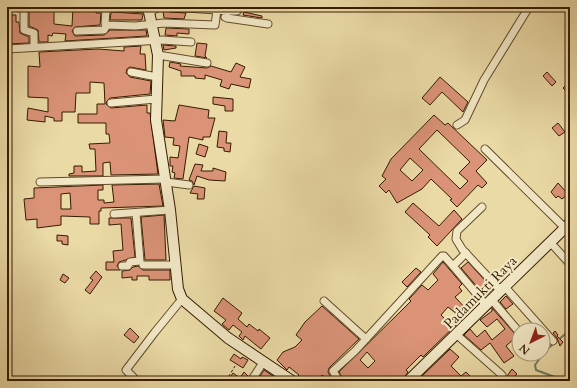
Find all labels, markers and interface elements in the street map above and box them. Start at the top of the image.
street label: Padamukti Raya [440,252,521,333]
north arrow [511,322,551,362]
text: N [516,340,533,358]

